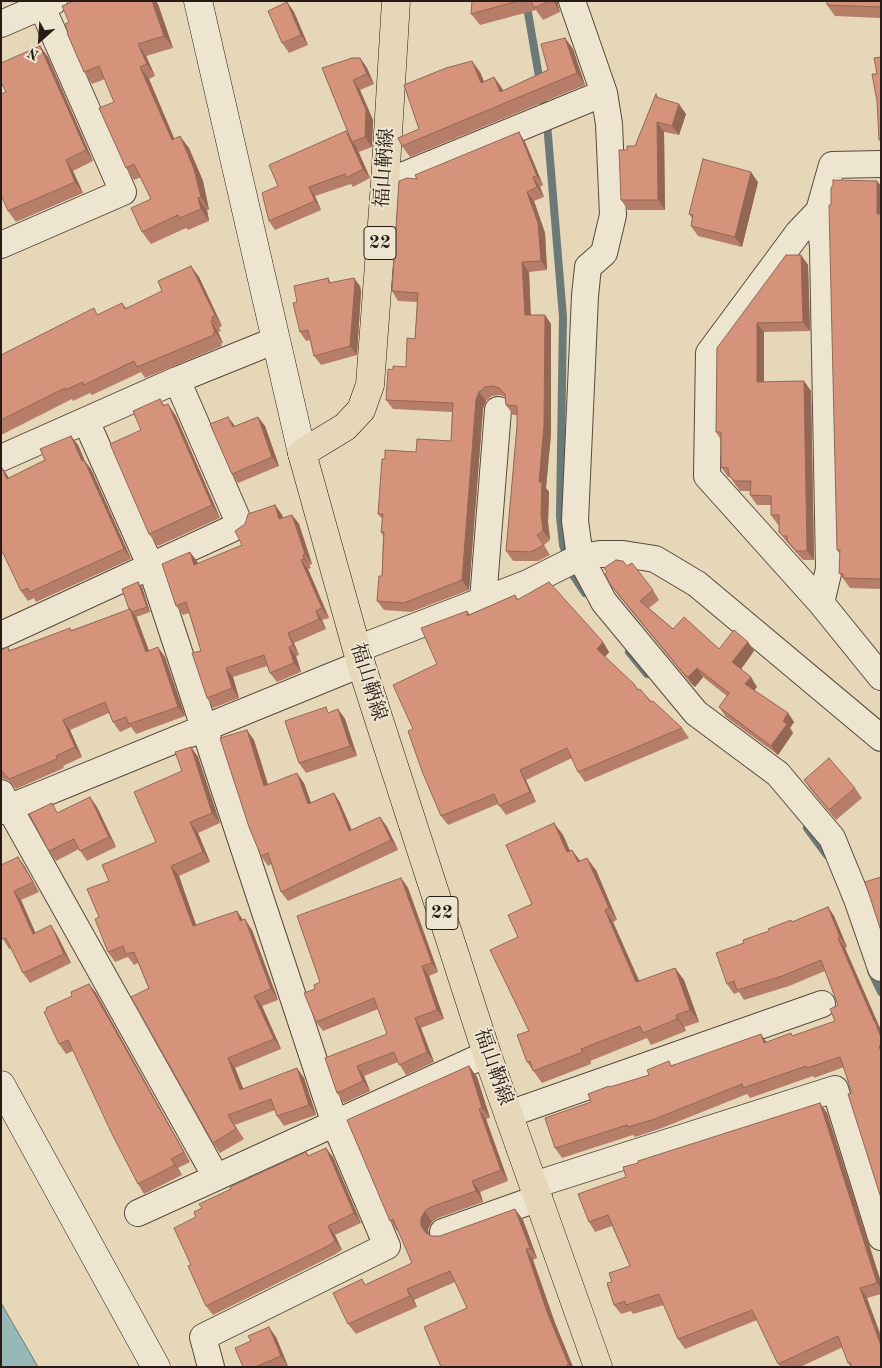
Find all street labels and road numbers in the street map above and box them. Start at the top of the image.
street label: 福山鞆線 [370,127,400,209]
road number: 22 [364,227,396,260]
street label: 福山鞆線 [345,640,391,724]
road number: 22 [426,896,458,930]
street label: 福山鞆線 [469,1025,517,1109]

